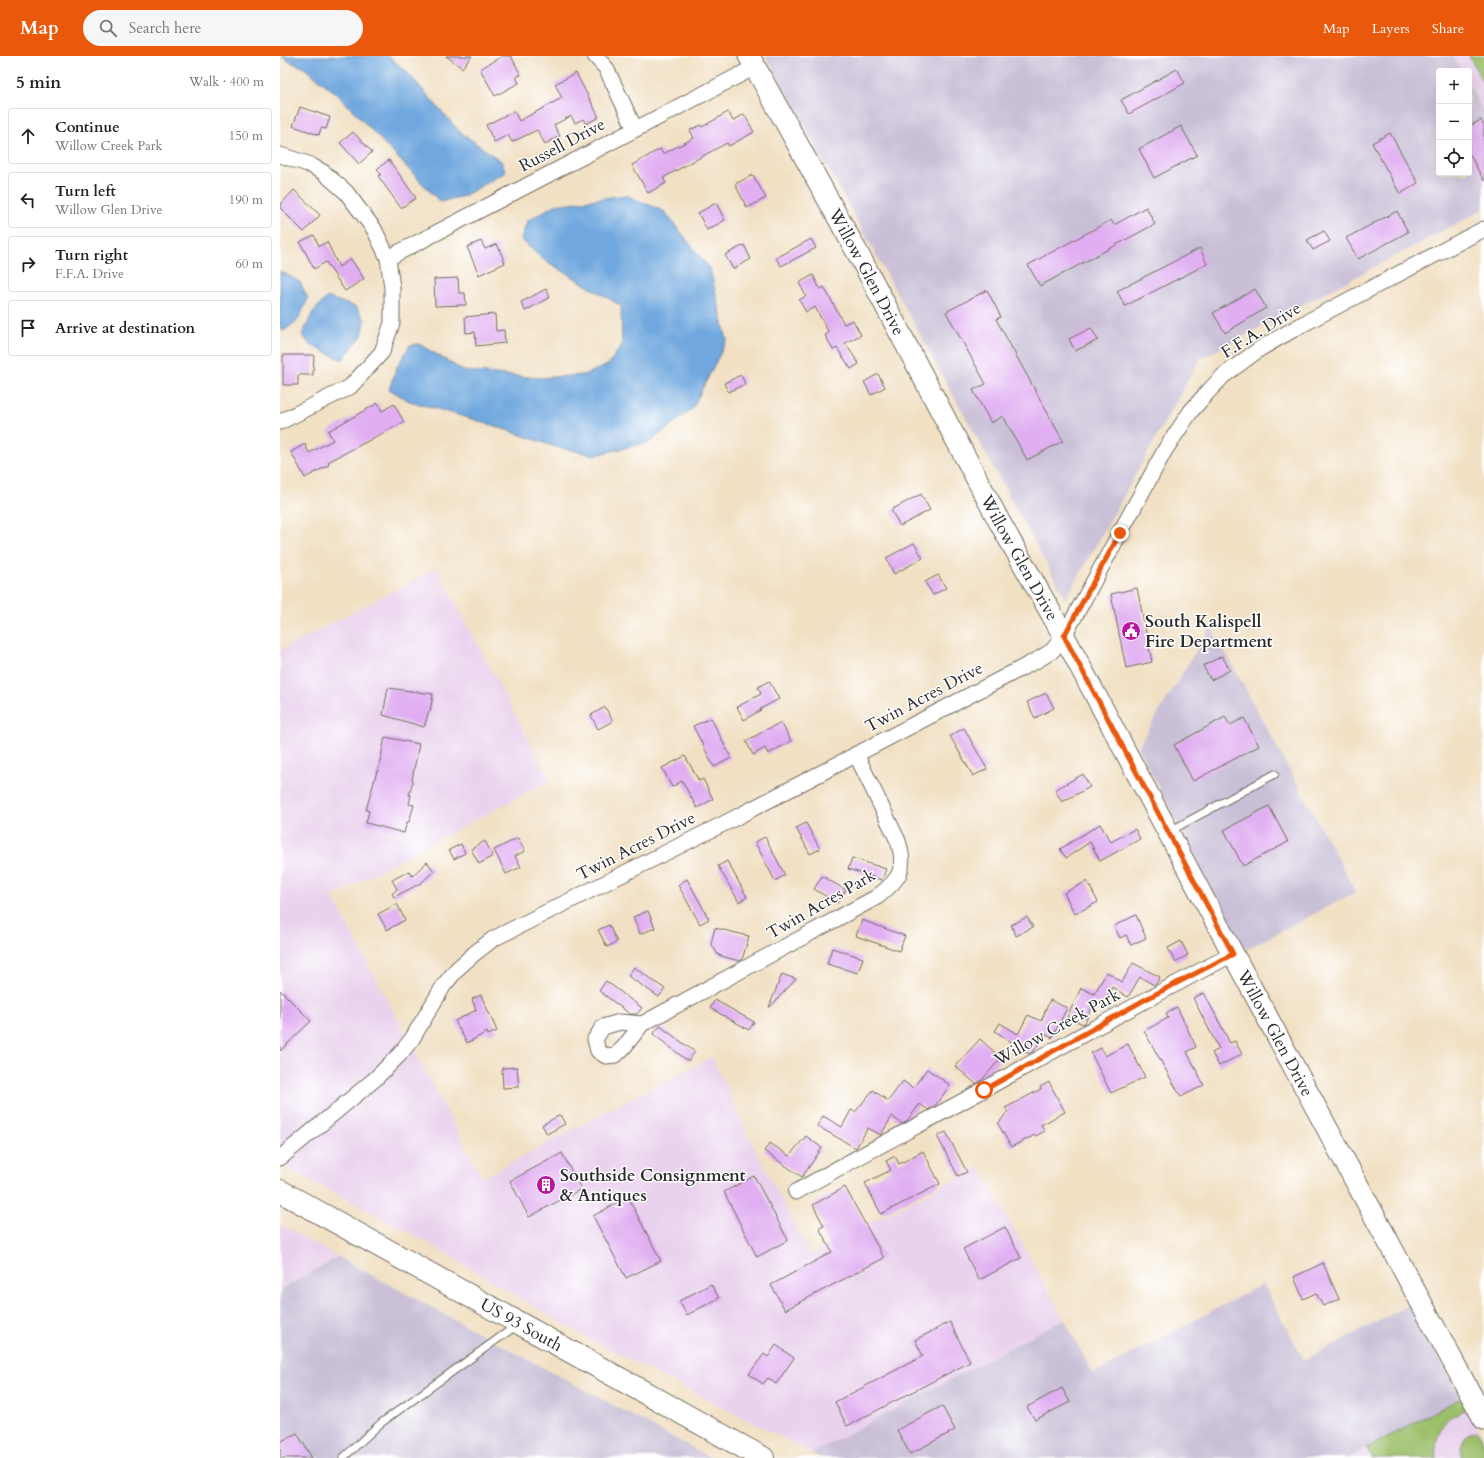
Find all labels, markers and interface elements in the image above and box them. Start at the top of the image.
search box [83,10,363,46]
text: Map [20,15,59,41]
icon: search [97,17,119,39]
text: Search here [129,18,201,38]
text: Map [1323,19,1350,38]
text: Layers [1372,19,1410,38]
text: Share [1432,19,1464,38]
map controls [1436,68,1472,176]
button: + [1436,68,1472,104]
text: 5 min [16,71,61,94]
text: Walk · 400 m [189,73,264,91]
button: − [1436,104,1472,140]
street label: Russell Drive [515,113,609,177]
text: Continue [55,117,120,137]
icon: ahead [17,125,39,147]
text: 150 m [229,127,263,145]
text: Willow Creek Park [55,137,163,155]
button: locate [1436,140,1472,176]
text: Turn left [55,181,116,201]
icon: left [17,189,39,211]
text: 190 m [229,191,263,209]
text: Willow Glen Drive [55,201,162,219]
street label: Willow Glen Drive [823,203,910,339]
text: Turn right [55,245,128,265]
icon: right [17,253,39,275]
text: 60 m [235,255,263,273]
text: F.F.A. Drive [55,265,124,283]
street label: F.F.A. Drive [1217,296,1305,364]
icon: arrive [17,317,39,339]
text: Arrive at destination [55,318,195,338]
street label: Willow Glen Drive [975,490,1064,624]
route end [1111,524,1129,542]
place label: South Kalispell Fire Department [1145,610,1273,653]
public building icon: South Kalispell Fire Department [1120,620,1142,642]
street label: Twin Acres Drive [861,656,987,738]
street label: Twin Acres Drive [573,806,699,886]
street label: Twin Acres Park [762,863,880,944]
street label: Willow Glen Drive [1232,965,1319,1100]
street label: Willow Creek Park [989,982,1125,1072]
route start [975,1081,993,1099]
place label: Southside Consignment & Antiques [560,1164,745,1207]
building icon: Southside Consignment & Antiques [535,1174,557,1196]
street label: US 93 South [476,1292,567,1357]

